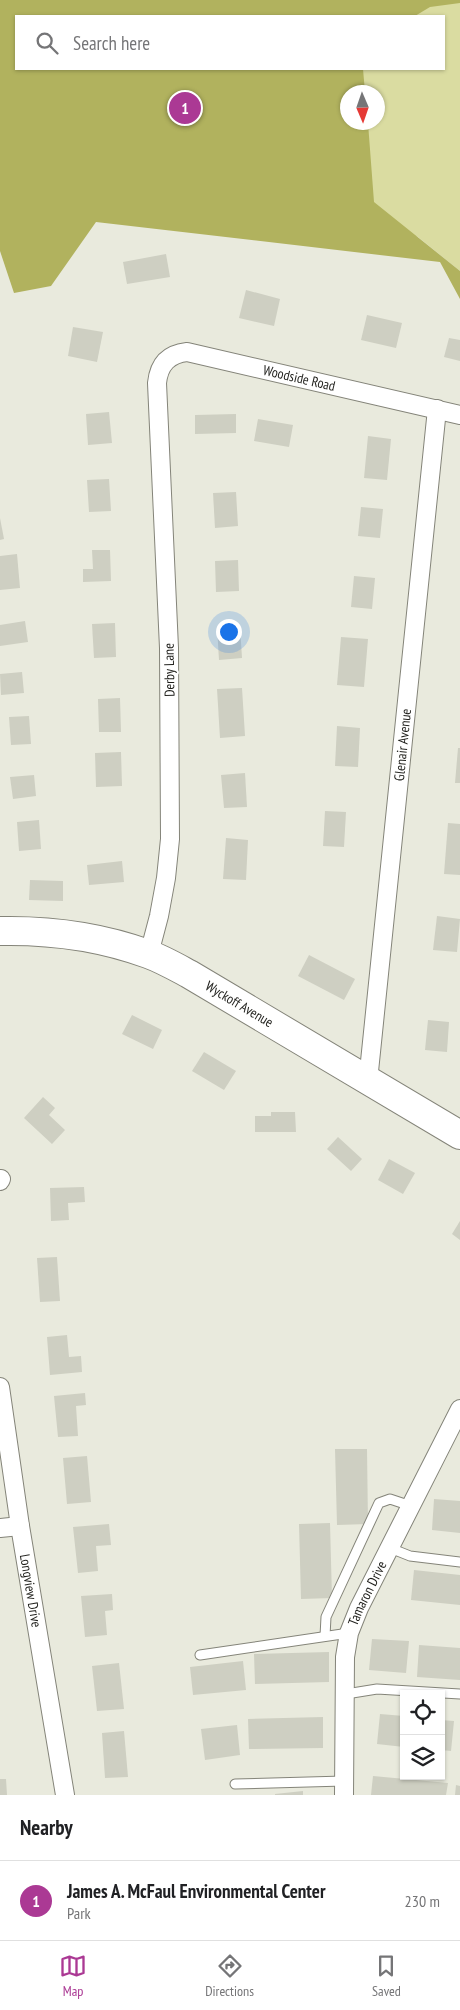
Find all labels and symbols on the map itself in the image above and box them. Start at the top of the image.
north arrow [340,85,385,130]
pin: 1 [169,89,201,127]
street label: Woodside Road [261,361,337,395]
your location [216,619,242,645]
street label: Derby Lane [160,643,178,697]
street label: Glenair Avenue [390,708,415,782]
street label: Wyckoff Avenue [202,977,277,1031]
street label: Longview Drive [16,1553,46,1629]
street label: Tamaron Drive [344,1558,391,1628]

